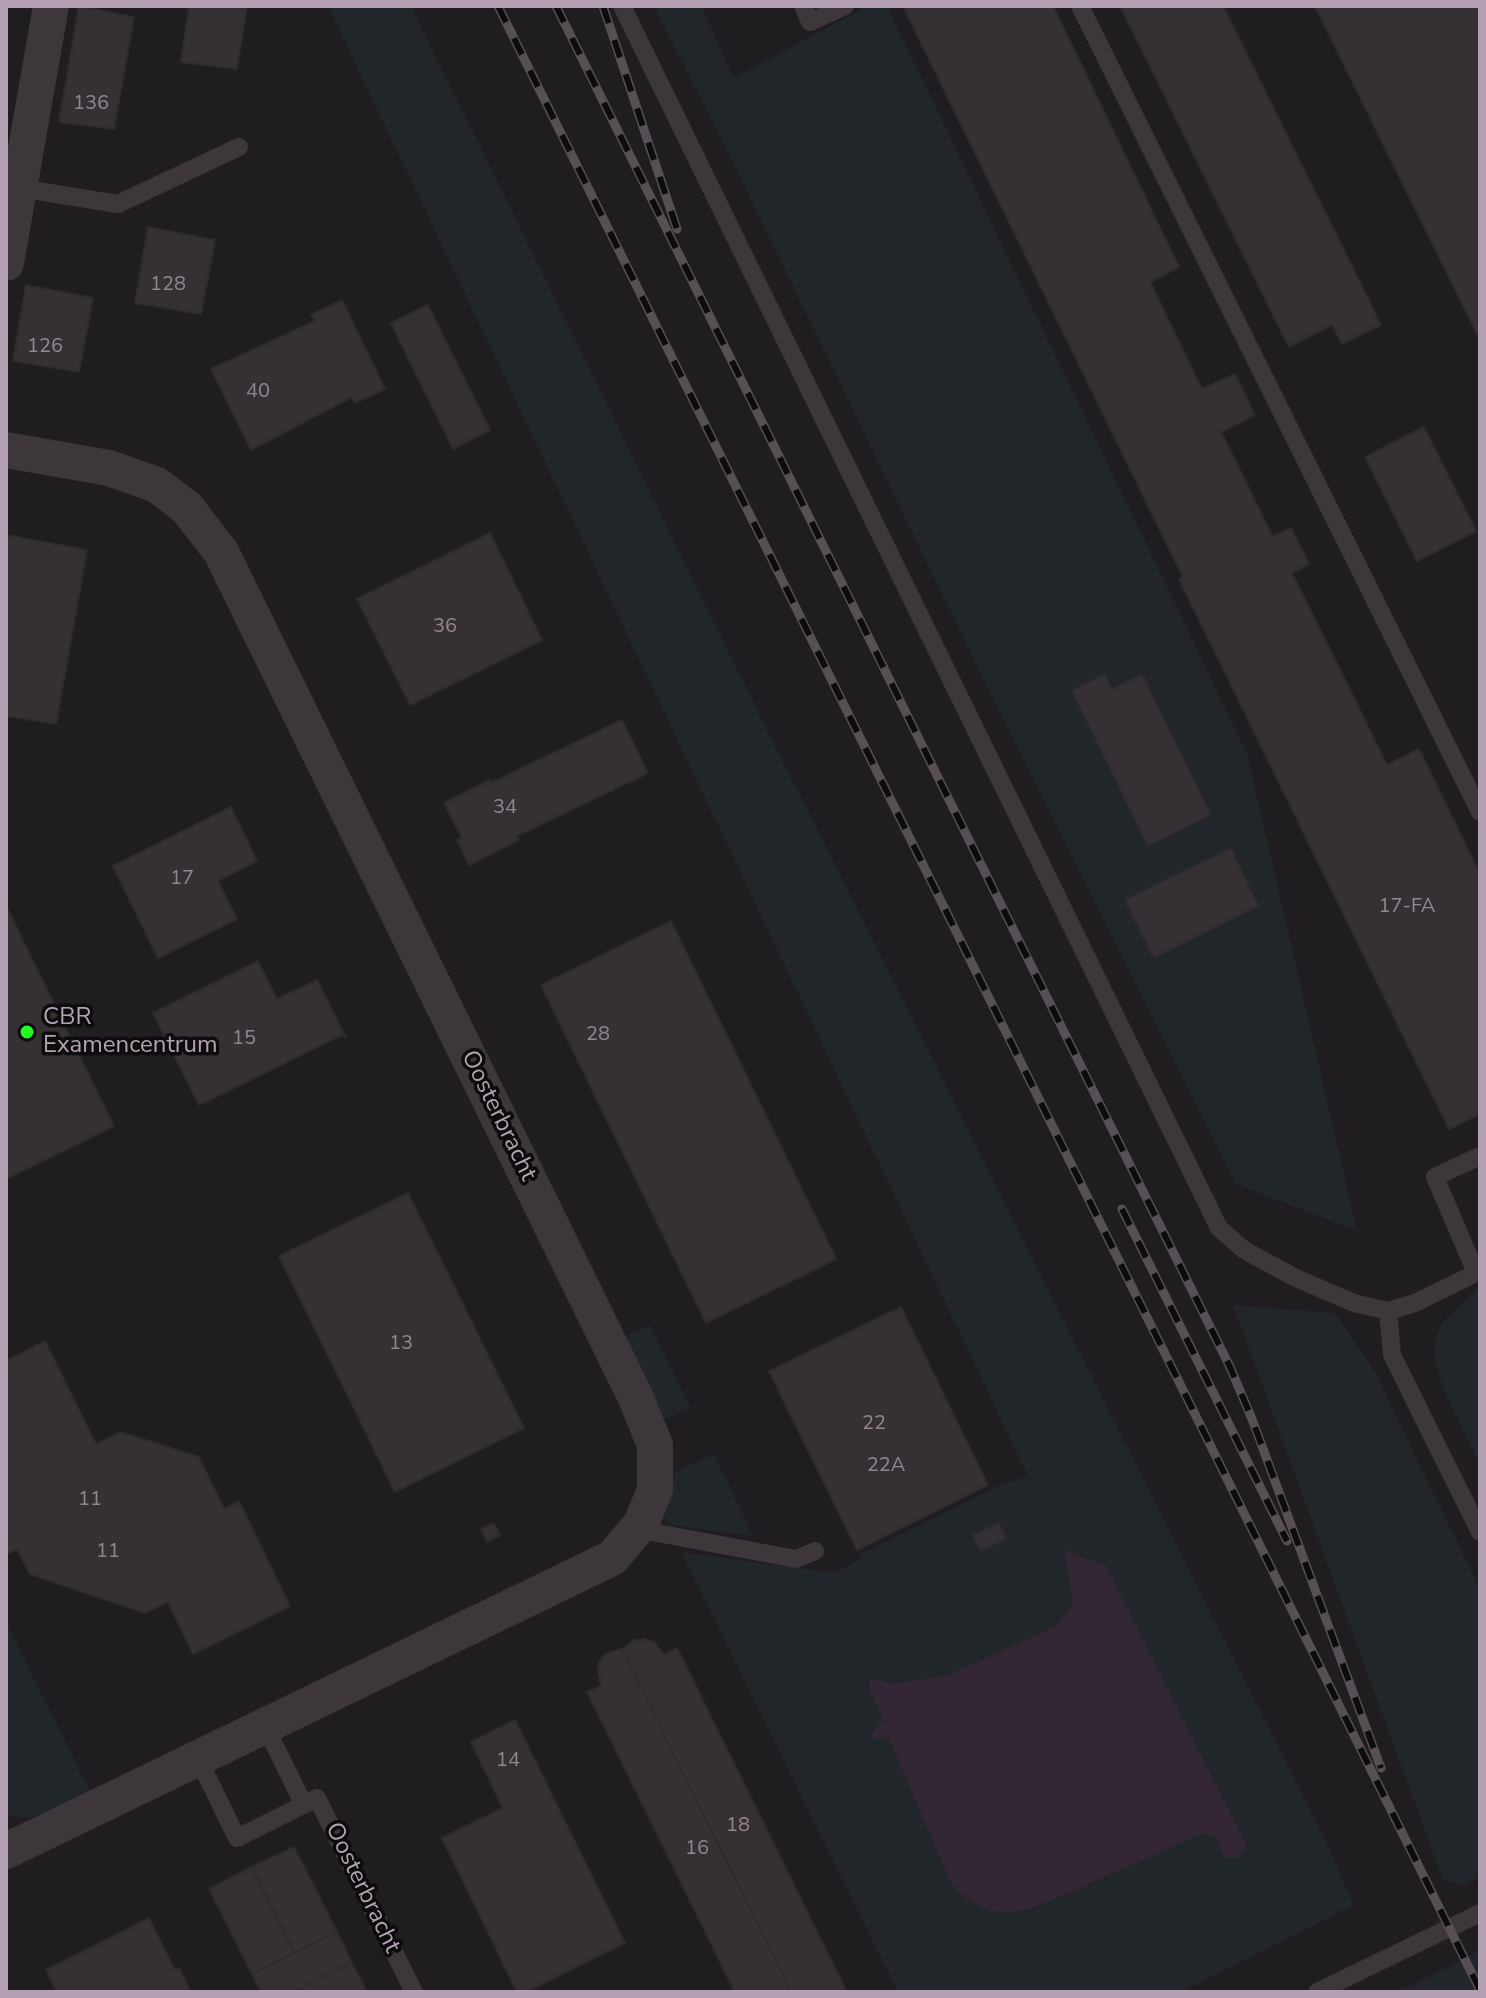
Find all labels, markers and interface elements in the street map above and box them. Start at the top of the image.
house number: 136 [73,92,109,116]
house number: 128 [150,273,186,297]
house number: 126 [27,335,63,359]
house number: 40 [246,380,270,404]
house number: 36 [433,615,457,639]
house number: 34 [493,796,517,820]
house number: 17 [170,867,194,891]
house number: 17-FA [1379,895,1435,919]
place label: CBR Examencentrum [43,1004,217,1060]
marker: CBR Examencentrum [18,1023,36,1041]
house number: 28 [586,1023,610,1047]
house number: 15 [232,1027,256,1051]
street label: Oosterbracht [454,1046,542,1186]
house number: 13 [389,1332,413,1356]
house number: 22 [862,1412,886,1436]
house number: 22A [867,1454,905,1478]
house number: 11 [78,1488,102,1512]
house number: 11 [96,1540,120,1564]
house number: 14 [496,1749,520,1773]
house number: 18 [726,1814,750,1838]
street label: Oosterbracht [318,1818,406,1958]
house number: 16 [685,1837,709,1861]

